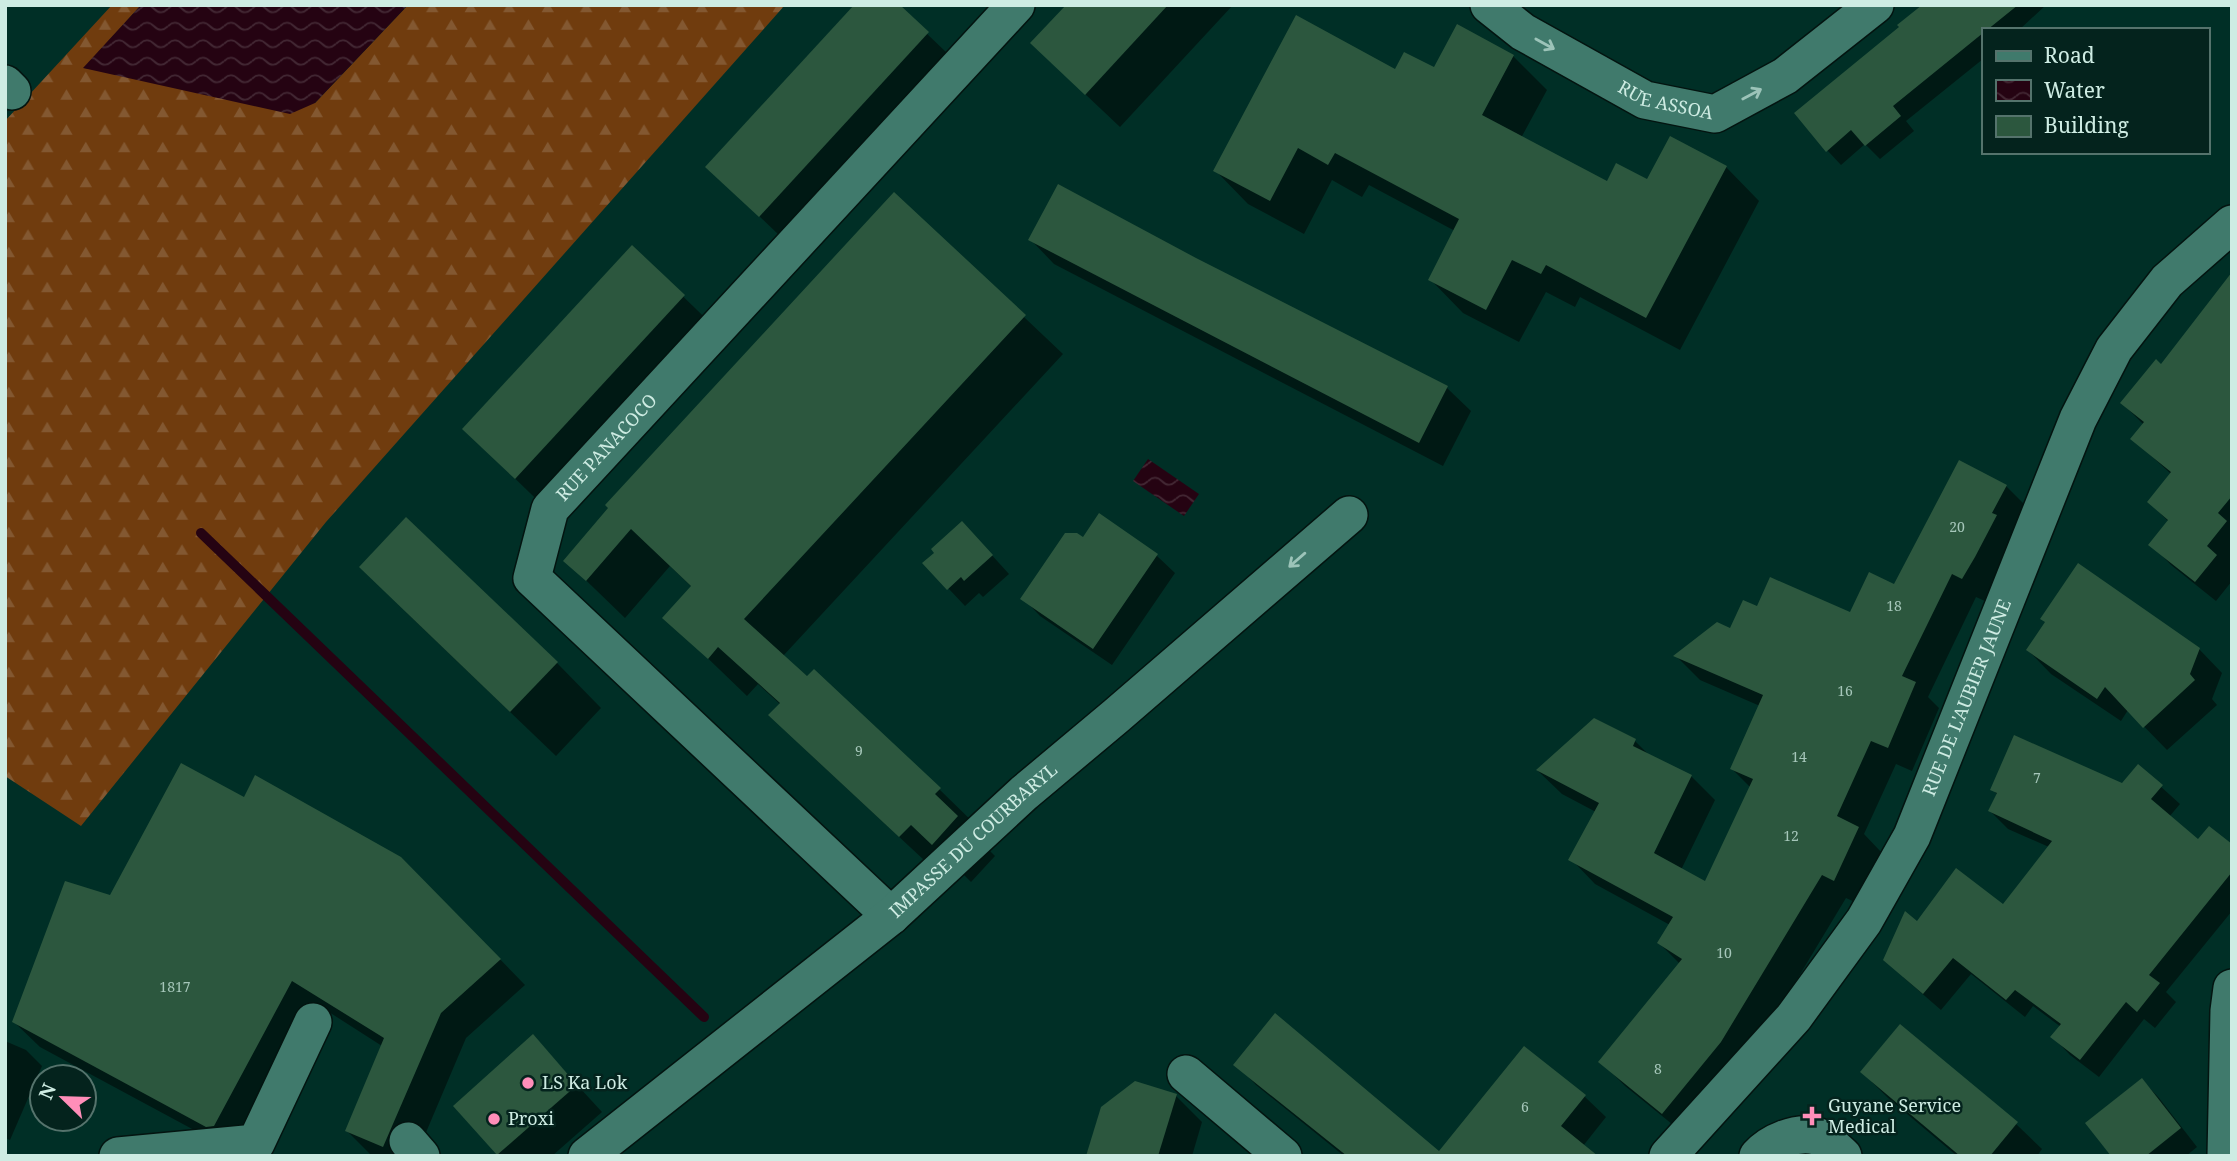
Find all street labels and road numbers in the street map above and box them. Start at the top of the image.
street label: RUE ASSOA [1614,74,1716,124]
street label: RUE PANACOCO [550,388,662,506]
street label: RUE DE L'AUBIER JAUNE [1916,595,2016,799]
street label: IMPASSE DU COURBARYL [884,757,1062,923]

